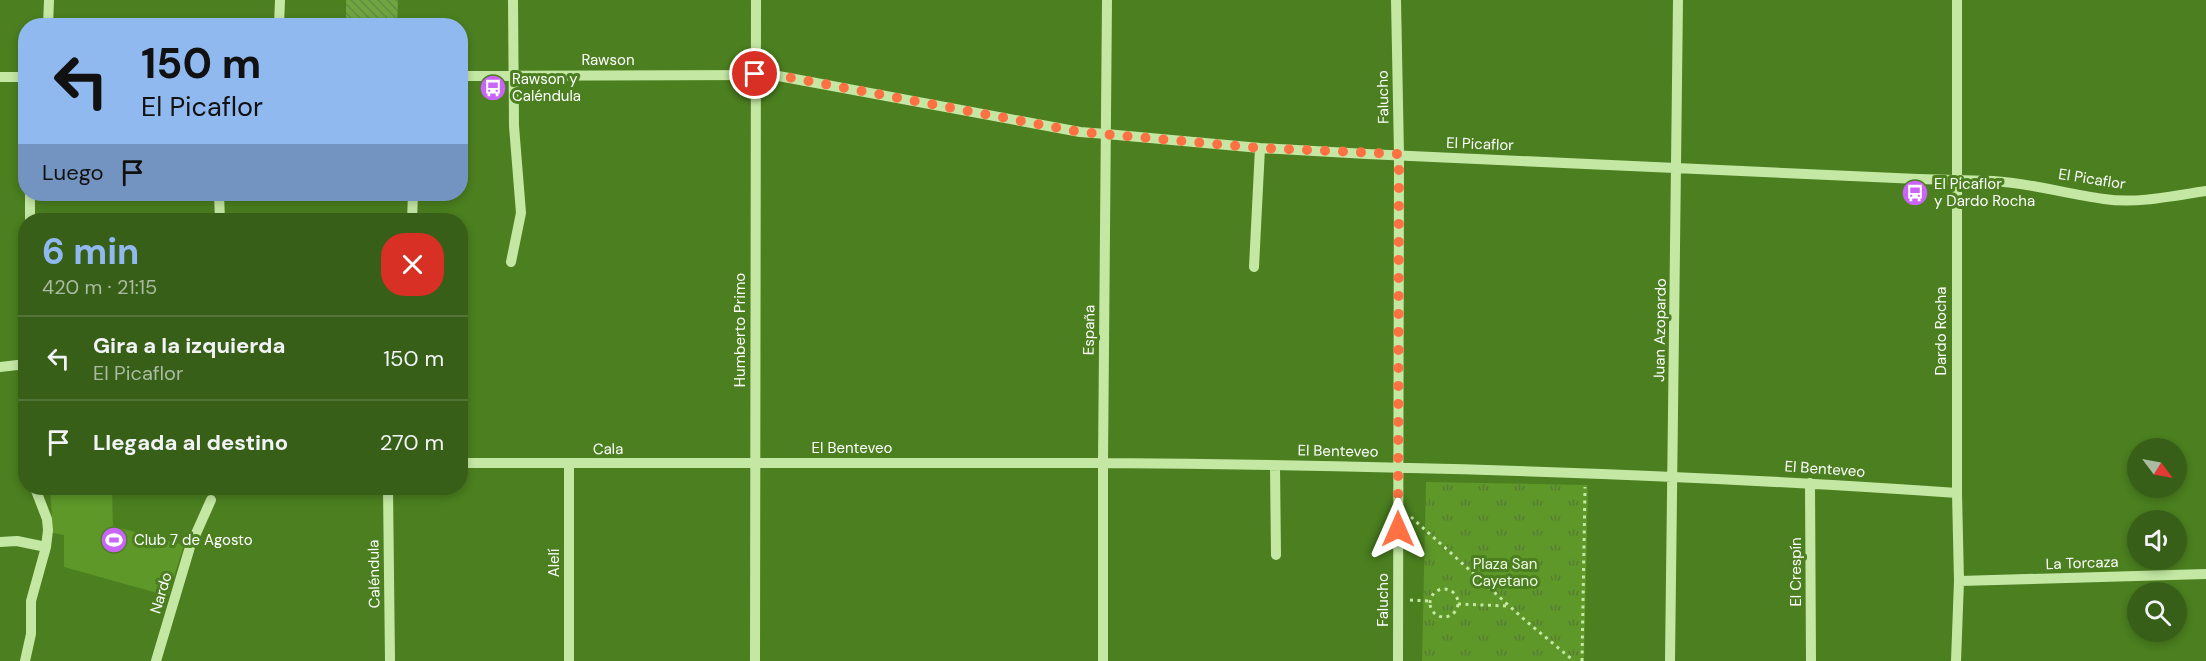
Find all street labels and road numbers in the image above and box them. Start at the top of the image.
street label: Rawson [581,50,635,70]
street label: Falucho [1373,70,1393,124]
street label: El Picaflor [1446,133,1515,155]
street label: El Picaflor [2057,164,2127,194]
street label: Humberto Primo [730,273,750,387]
street label: Juan Azopardo [1649,278,1671,382]
street label: Dardo Rocha [1931,287,1951,375]
street label: España [1079,305,1099,355]
street label: El Benteveo [812,438,893,458]
street label: Cala [593,439,623,459]
street label: El Benteveo [1297,440,1379,462]
street label: El Benteveo [1784,456,1866,482]
street label: El Crespín [1786,537,1806,607]
street label: Caléndula [363,539,385,609]
street label: Alelí [544,548,564,577]
street label: La Torcaza [2045,552,2119,574]
street label: Nardo [145,570,177,616]
street label: Falucho [1373,573,1393,627]

